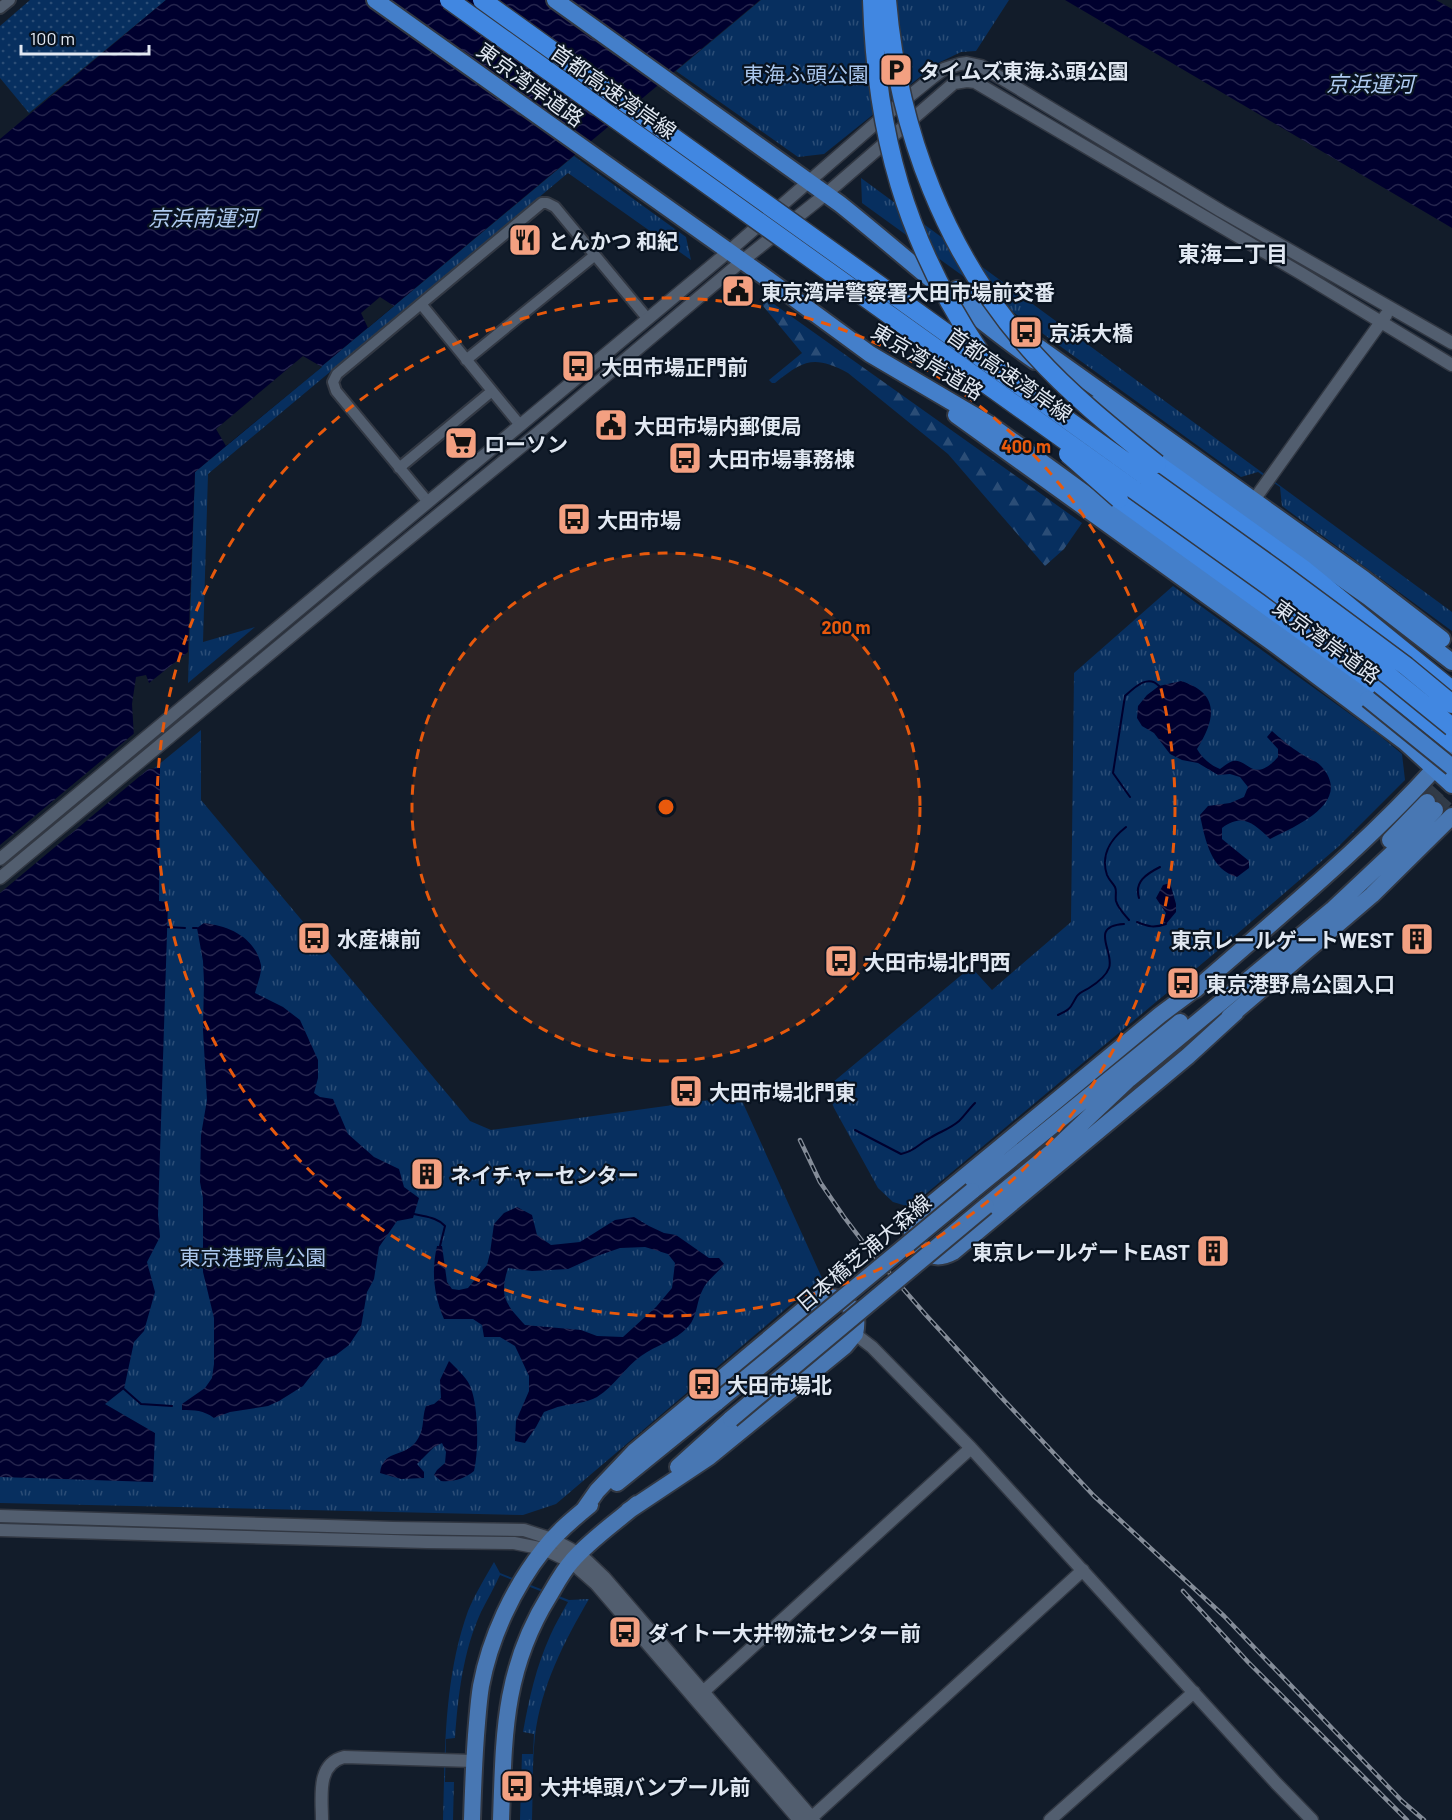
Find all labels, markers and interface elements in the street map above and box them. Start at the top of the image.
scale bar [21,18,148,56]
text: 100 m [30,27,75,49]
street label: 東京湾岸道路 [473,37,589,131]
street label: 首都高速湾岸線 [547,39,681,143]
parking icon: タイムズ東海ふ頭公園 [878,52,914,88]
place label: タイムズ東海ふ頭公園 [919,58,1129,83]
park label: 東海ふ頭公園 [743,61,869,86]
water label: 京浜運河 [1326,70,1418,96]
water label: 京浜南運河 [148,204,262,230]
restaurant icon: とんかつ 和紀 [507,222,543,258]
place label: とんかつ 和紀 [548,228,678,253]
district label: 東海二丁目 [1178,240,1288,266]
public building icon: 東京湾岸警察署大田市場前交番 [720,273,756,309]
place label: 東京湾岸警察署大田市場前交番 [761,279,1055,304]
bus stop icon: 京浜大橋 [1008,314,1044,350]
street label: 東京湾岸道路 [868,318,988,404]
place label: 京浜大橋 [1049,320,1133,345]
street label: 首都高速湾岸線 [943,322,1077,426]
bus stop icon: 大田市場正門前 [560,348,596,384]
place label: 大田市場正門前 [601,354,748,379]
public building icon: 大田市場内郵便局 [593,407,629,443]
place label: 大田市場内郵便局 [634,413,802,438]
supermarket icon: ローソン [443,425,479,461]
place label: ローソン [484,431,568,456]
text: 400 m [1001,435,1051,457]
bus stop icon: 大田市場事務棟 [667,440,703,476]
place label: 大田市場事務棟 [708,446,855,471]
bus stop icon: 大田市場 [556,501,592,537]
place label: 大田市場 [597,507,681,532]
street label: 東京湾岸道路 [1269,594,1385,688]
text: 200 m [821,616,871,638]
centre of rings [656,797,676,817]
bus stop icon: 水産棟前 [296,920,332,956]
building icon: 東京レールゲートWEST [1399,921,1435,957]
place label: 水産棟前 [337,926,421,951]
place label: 東京レールゲートWEST [1171,927,1394,952]
bus stop icon: 大田市場北門西 [823,943,859,979]
place label: 大田市場北門西 [864,949,1011,974]
bus stop icon: 東京港野鳥公園入口 [1165,965,1201,1001]
place label: 東京港野鳥公園入口 [1206,971,1395,996]
bus stop icon: 大田市場北門東 [668,1073,704,1109]
place label: 大田市場北門東 [709,1079,856,1104]
building icon: ネイチャーセンター [409,1156,445,1192]
place label: ネイチャーセンター [450,1162,639,1187]
street label: 日本橋芝浦大森線 [791,1188,935,1316]
building icon: 東京レールゲートEAST [1195,1233,1231,1269]
place label: 東京レールゲートEAST [972,1239,1190,1264]
park label: 東京港野鳥公園 [180,1244,327,1269]
bus stop icon: 大田市場北 [686,1366,722,1402]
place label: 大田市場北 [727,1372,832,1397]
bus stop icon: ダイトー大井物流センター前 [607,1614,643,1650]
place label: ダイトー大井物流センター前 [648,1620,921,1645]
bus stop icon: 大井埠頭バンプール前 [499,1768,535,1804]
place label: 大井埠頭バンプール前 [540,1774,750,1799]

